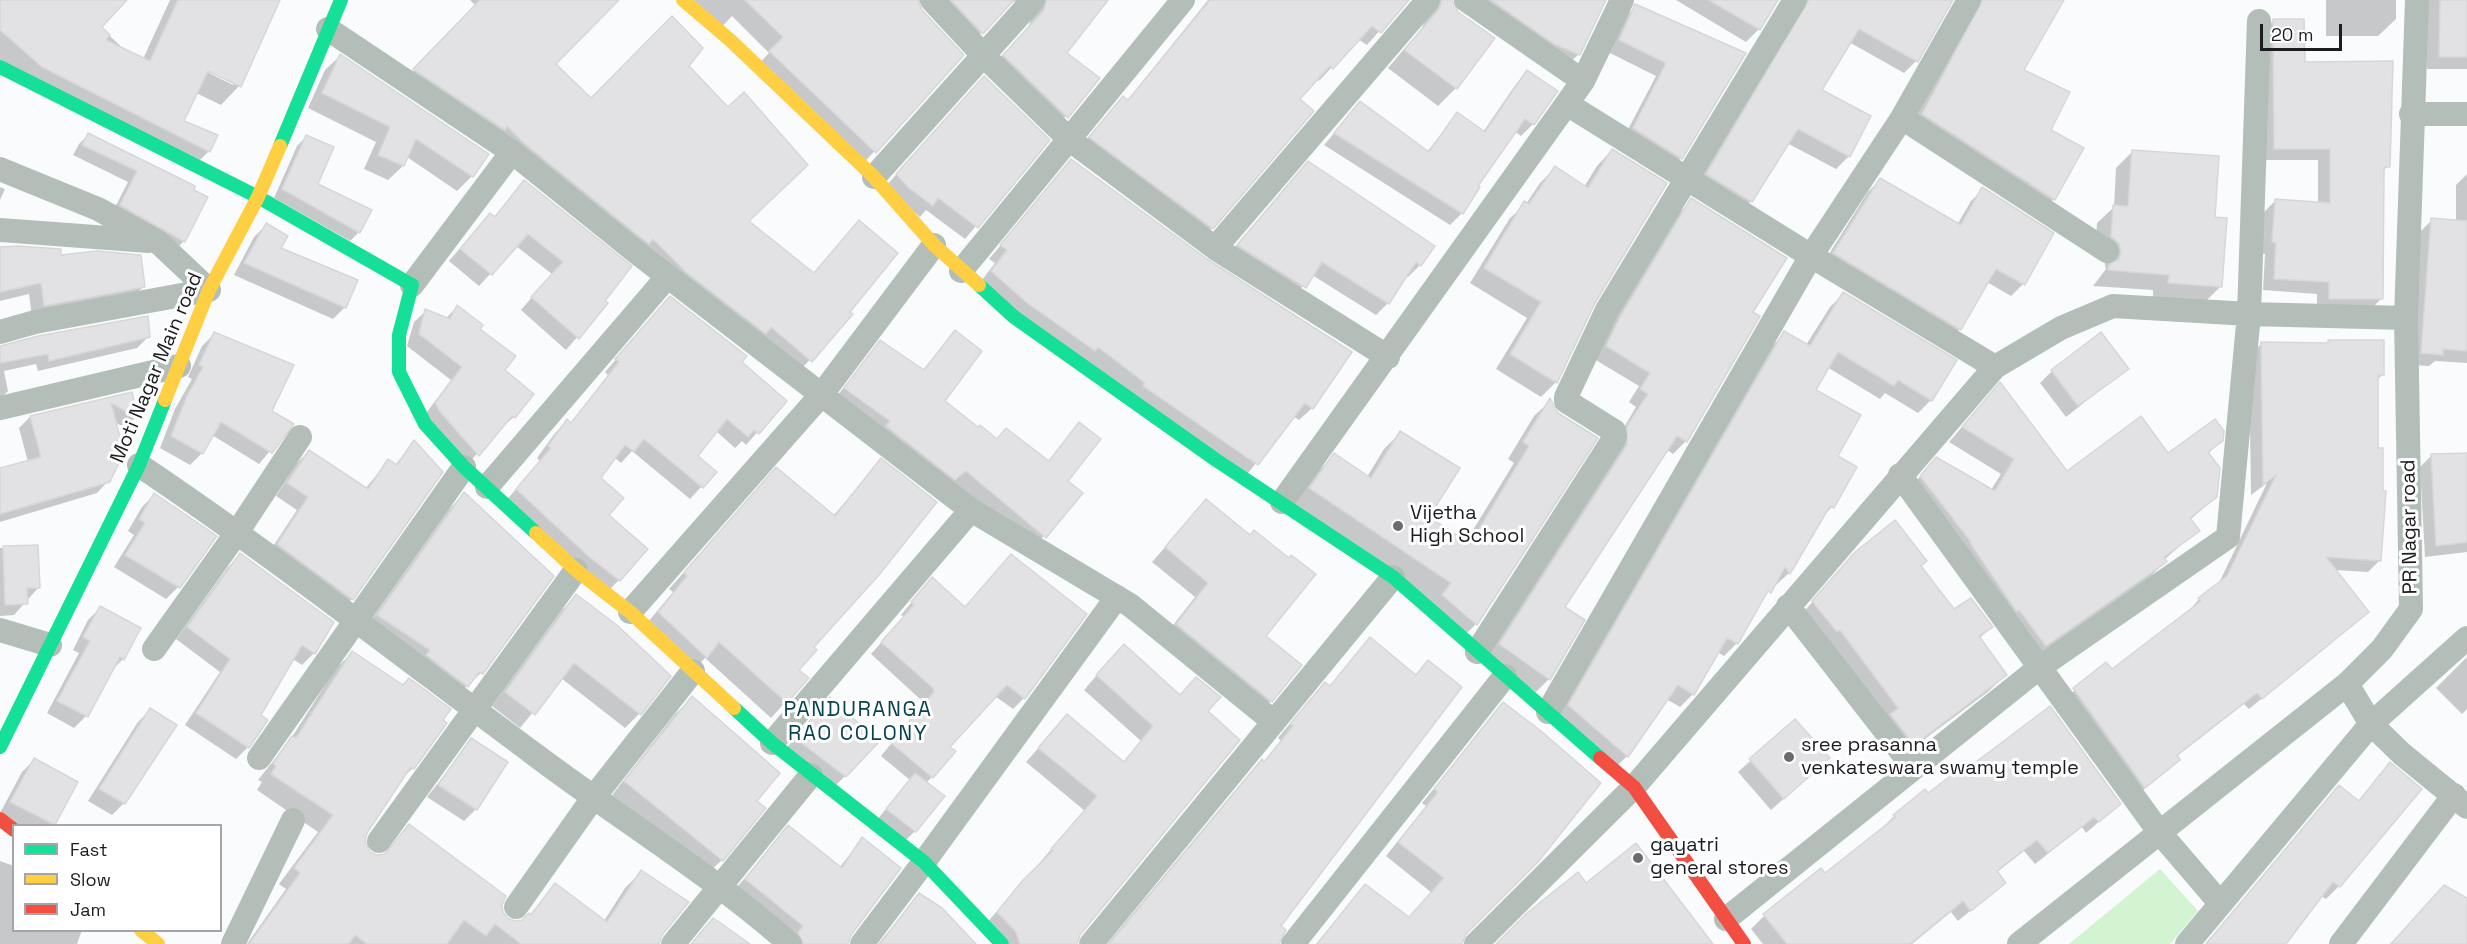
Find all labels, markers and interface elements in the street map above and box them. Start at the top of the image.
scale bar [2263,12,2346,50]
text: 20 m [2271,23,2314,46]
street label: Moti Nagar Main road [106,269,208,467]
street label: PR Nagar road [2397,459,2423,595]
place label: Vijetha High School [1410,502,1524,549]
marker: Vijetha High School [1391,519,1405,533]
district label: PANDURANGA RAO COLONY [783,697,933,747]
place label: sree prasanna venkateswara swamy temple [1801,734,2079,781]
marker: sree prasanna venkateswara swamy temple [1782,750,1796,764]
legend [12,824,222,932]
place label: gayatri general stores [1650,834,1789,881]
text: Fast [70,838,107,861]
marker: gayatri general stores [1631,851,1645,865]
text: Slow [70,868,111,891]
text: Jam [70,898,106,921]

